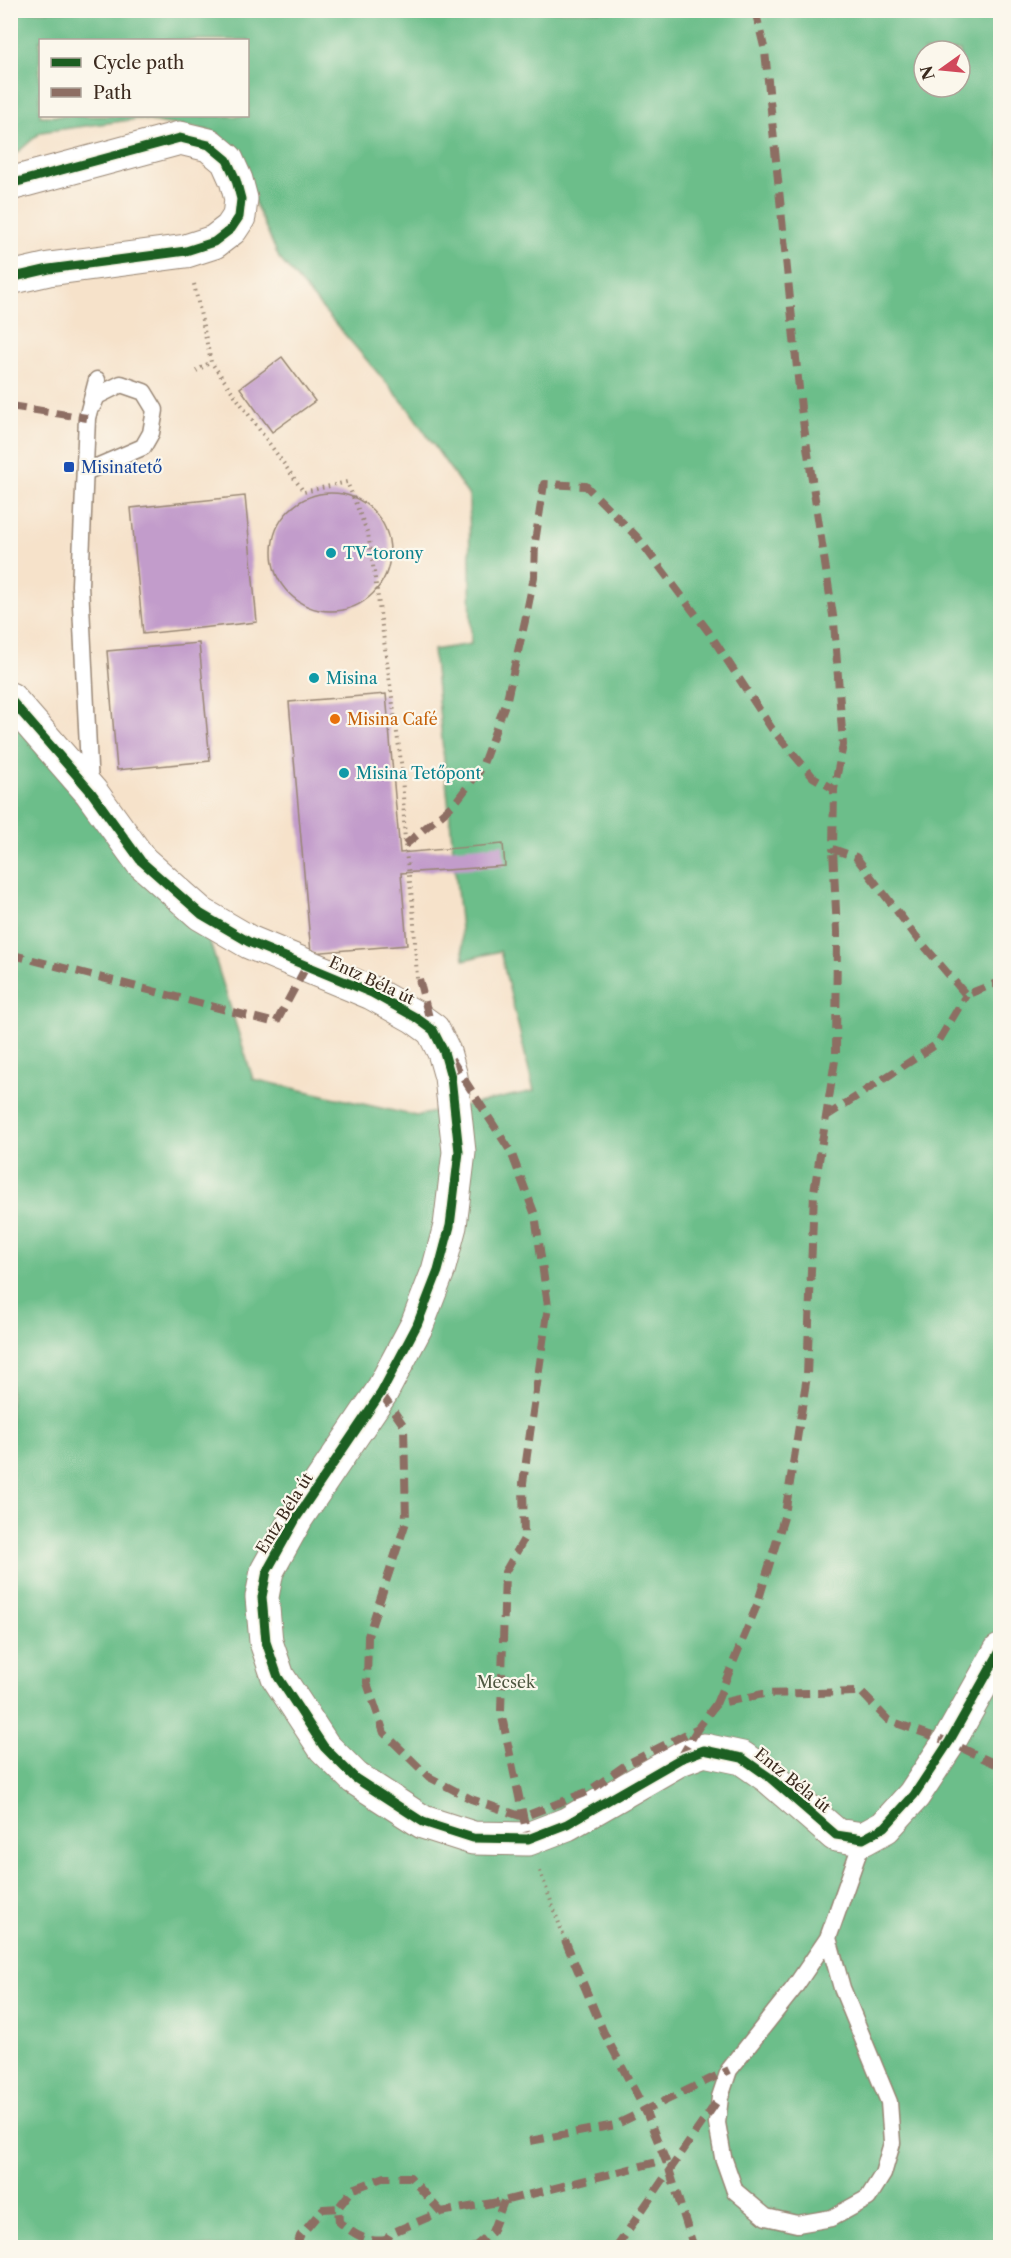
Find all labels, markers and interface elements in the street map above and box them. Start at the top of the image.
legend [39,39,249,117]
north arrow [912,39,972,99]
text: Cycle path [93,52,184,74]
text: N [916,63,939,82]
text: Path [93,82,132,104]
place label: Misinatető [81,457,163,477]
marker: Misinatető [62,460,76,474]
place label: TV-torony [343,543,424,563]
marker: TV-torony [324,546,338,560]
place label: Misina [326,668,378,688]
marker: Misina [307,671,321,685]
place label: Misina Café [347,709,438,729]
marker: Misina Café [328,712,342,726]
place label: Misina Tetőpont [356,763,482,783]
marker: Misina Tetőpont [337,766,351,780]
street label: Entz Béla út [326,952,418,1009]
street label: Entz Béla út [251,1468,317,1557]
park label: Mecsek [477,1672,536,1692]
street label: Entz Béla út [751,1743,835,1817]

